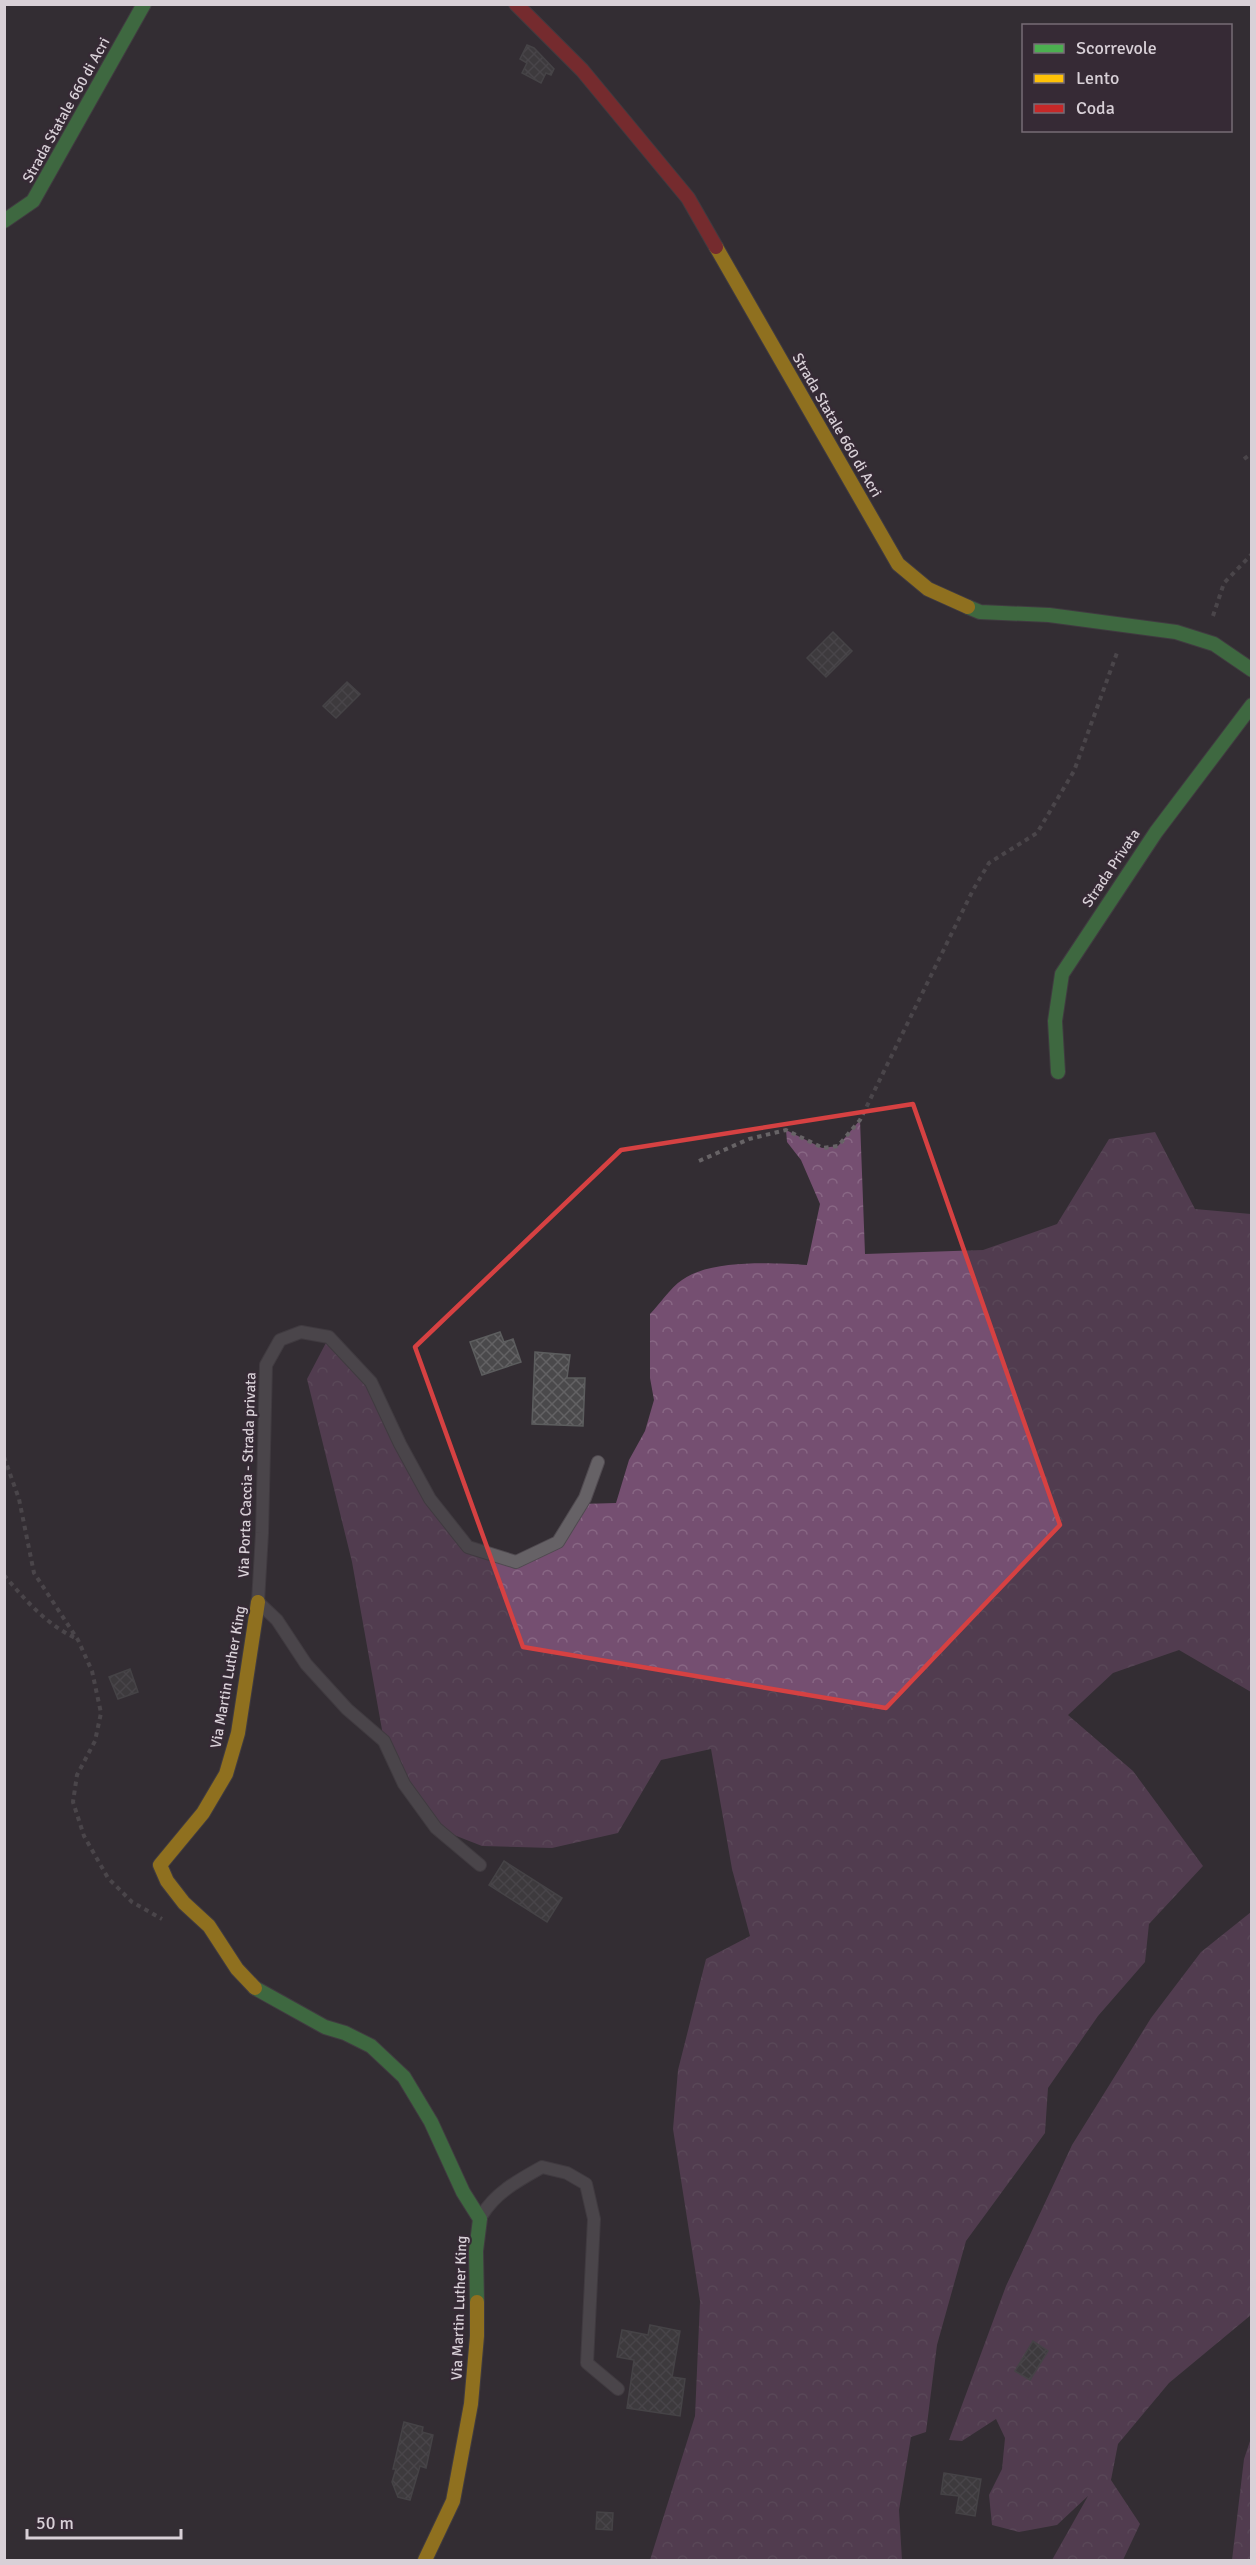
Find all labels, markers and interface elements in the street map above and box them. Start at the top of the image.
legend [1022,24,1232,132]
street label: Strada Statale 660 di Acri [19,34,113,186]
text: Scorrevole [1076,37,1157,59]
text: Lento [1076,67,1119,89]
text: Coda [1076,97,1115,119]
street label: Strada Statale 660 di Acri [788,350,886,500]
street label: Strada Privata [1078,825,1144,911]
street label: Via Porta Caccia - Strada privata [234,1372,260,1578]
street label: Via Martin Luther King [207,1604,249,1750]
street label: Via Martin Luther King [447,2235,471,2381]
scale bar [27,2502,182,2540]
text: 50 m [36,2512,74,2534]

